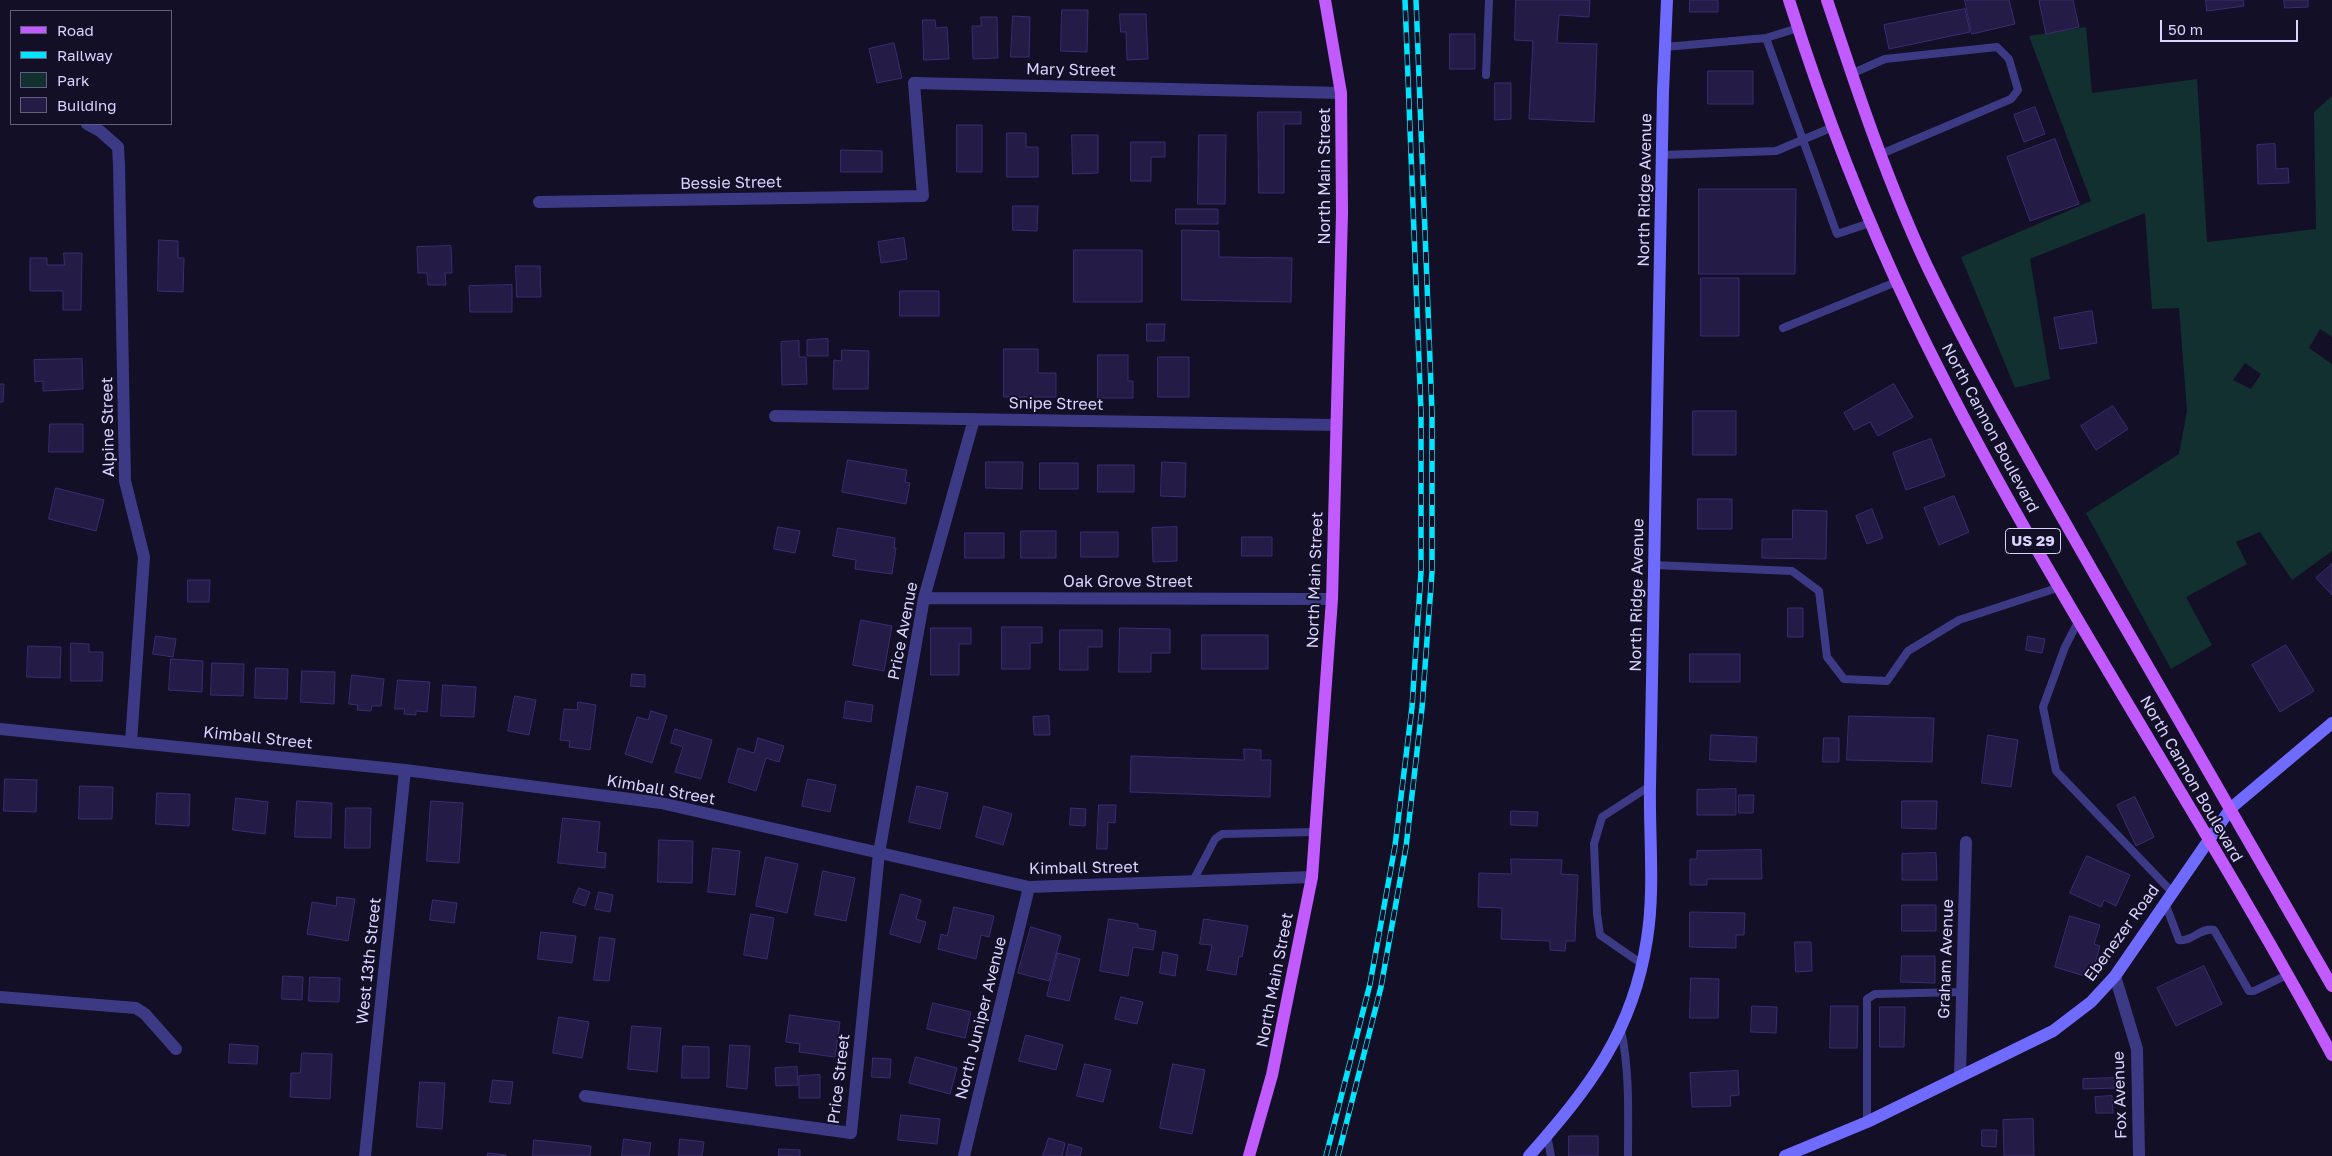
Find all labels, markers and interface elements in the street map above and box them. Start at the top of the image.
legend [10,10,172,125]
scale bar [2162,10,2300,42]
text: 50 m [2168,20,2203,38]
text: Road [57,21,94,39]
text: Railway [57,46,113,64]
street label: Mary Street [1026,60,1116,80]
text: Park [57,71,89,89]
text: Building [57,96,117,114]
street label: North Main Street [1315,108,1335,244]
street label: North Ridge Avenue [1634,113,1656,267]
street label: Bessie Street [680,173,782,193]
street label: North Cannon Boulevard [1937,340,2043,516]
street label: Alpine Street [98,377,118,477]
street label: Snipe Street [1008,394,1104,414]
street label: North Main Street [1303,511,1327,649]
street label: North Ridge Avenue [1626,518,1648,672]
road number: US 29 [2006,528,2060,554]
street label: Oak Grove Street [1063,572,1193,592]
street label: Price Avenue [884,580,922,682]
street label: North Cannon Boulevard [2135,692,2247,866]
street label: Kimball Street [202,723,314,753]
street label: Kimball Street [605,771,717,809]
street label: Kimball Street [1029,857,1139,879]
street label: Ebenezer Road [2080,881,2164,985]
street label: West 13th Street [353,897,385,1025]
street label: Graham Avenue [1934,899,1958,1019]
street label: North Main Street [1253,911,1297,1049]
street label: North Juniper Avenue [951,935,1011,1101]
street label: Price Street [824,1033,854,1125]
street label: Fox Avenue [2109,1051,2131,1139]

